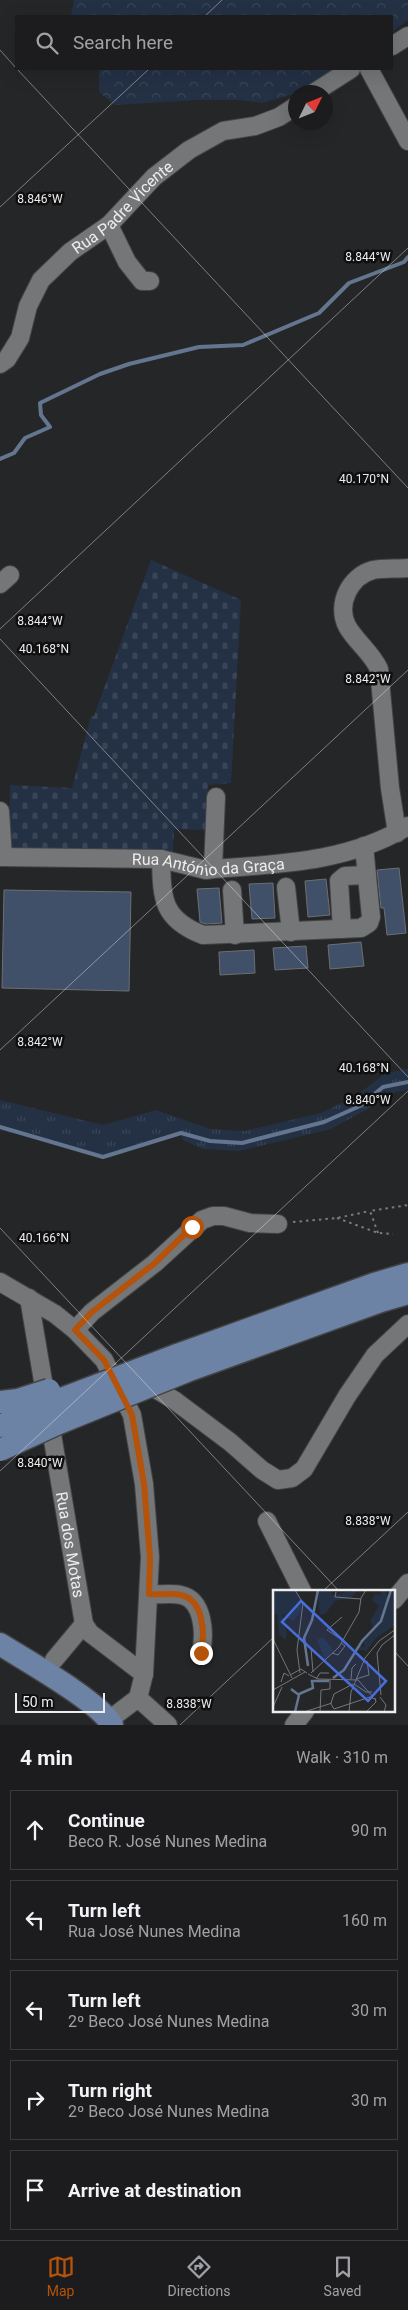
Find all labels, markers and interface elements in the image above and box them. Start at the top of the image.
search box [15,15,393,70]
icon: search [33,29,61,57]
text: Search here [73,31,173,54]
north arrow [288,85,333,130]
street label: Rua Padre Vicente [68,156,177,257]
text: 8.846°W [17,192,63,206]
text: 8.844°W [345,250,391,264]
text: 40.170°N [339,472,389,486]
text: 8.844°W [17,614,63,628]
text: 40.168°N [19,642,69,656]
text: 8.842°W [345,672,391,686]
street label: Rua António da Graça [132,849,285,880]
text: 8.842°W [17,1035,63,1049]
text: 40.168°N [339,1061,389,1075]
text: 8.840°W [345,1093,391,1107]
route start [181,1216,204,1239]
text: 40.166°N [19,1231,69,1245]
text: 8.840°W [17,1456,63,1470]
street label: Rua dos Motas [52,1490,89,1599]
text: 8.838°W [345,1514,391,1528]
inset map [273,1590,396,1712]
route end [190,1642,213,1665]
scale bar [15,1690,105,1713]
text: 50 m [22,1694,54,1710]
text: 8.838°W [166,1697,212,1711]
text: 4 min [20,1746,73,1770]
text: Walk · 310 m [296,1748,388,1767]
text: Continue [68,1809,145,1832]
icon: ahead [21,1816,49,1844]
text: 90 m [351,1821,387,1840]
text: Beco R. José Nunes Medina [68,1832,267,1851]
text: Turn left [68,1899,141,1922]
icon: left [21,1906,49,1934]
text: 160 m [342,1911,387,1930]
text: Rua José Nunes Medina [68,1922,241,1941]
text: Turn left [68,1989,141,2012]
icon: left [21,1996,49,2024]
text: 30 m [351,2001,387,2020]
text: 2º Beco José Nunes Medina [68,2012,270,2031]
text: Turn right [68,2079,152,2102]
icon: right [21,2086,49,2114]
text: 30 m [351,2091,387,2110]
text: 2º Beco José Nunes Medina [68,2102,270,2121]
icon: arrive [21,2176,49,2204]
text: Arrive at destination [68,2179,241,2202]
tab: Map [47,2253,75,2299]
tab: Directions [168,2253,231,2299]
tab: Saved [324,2253,361,2299]

